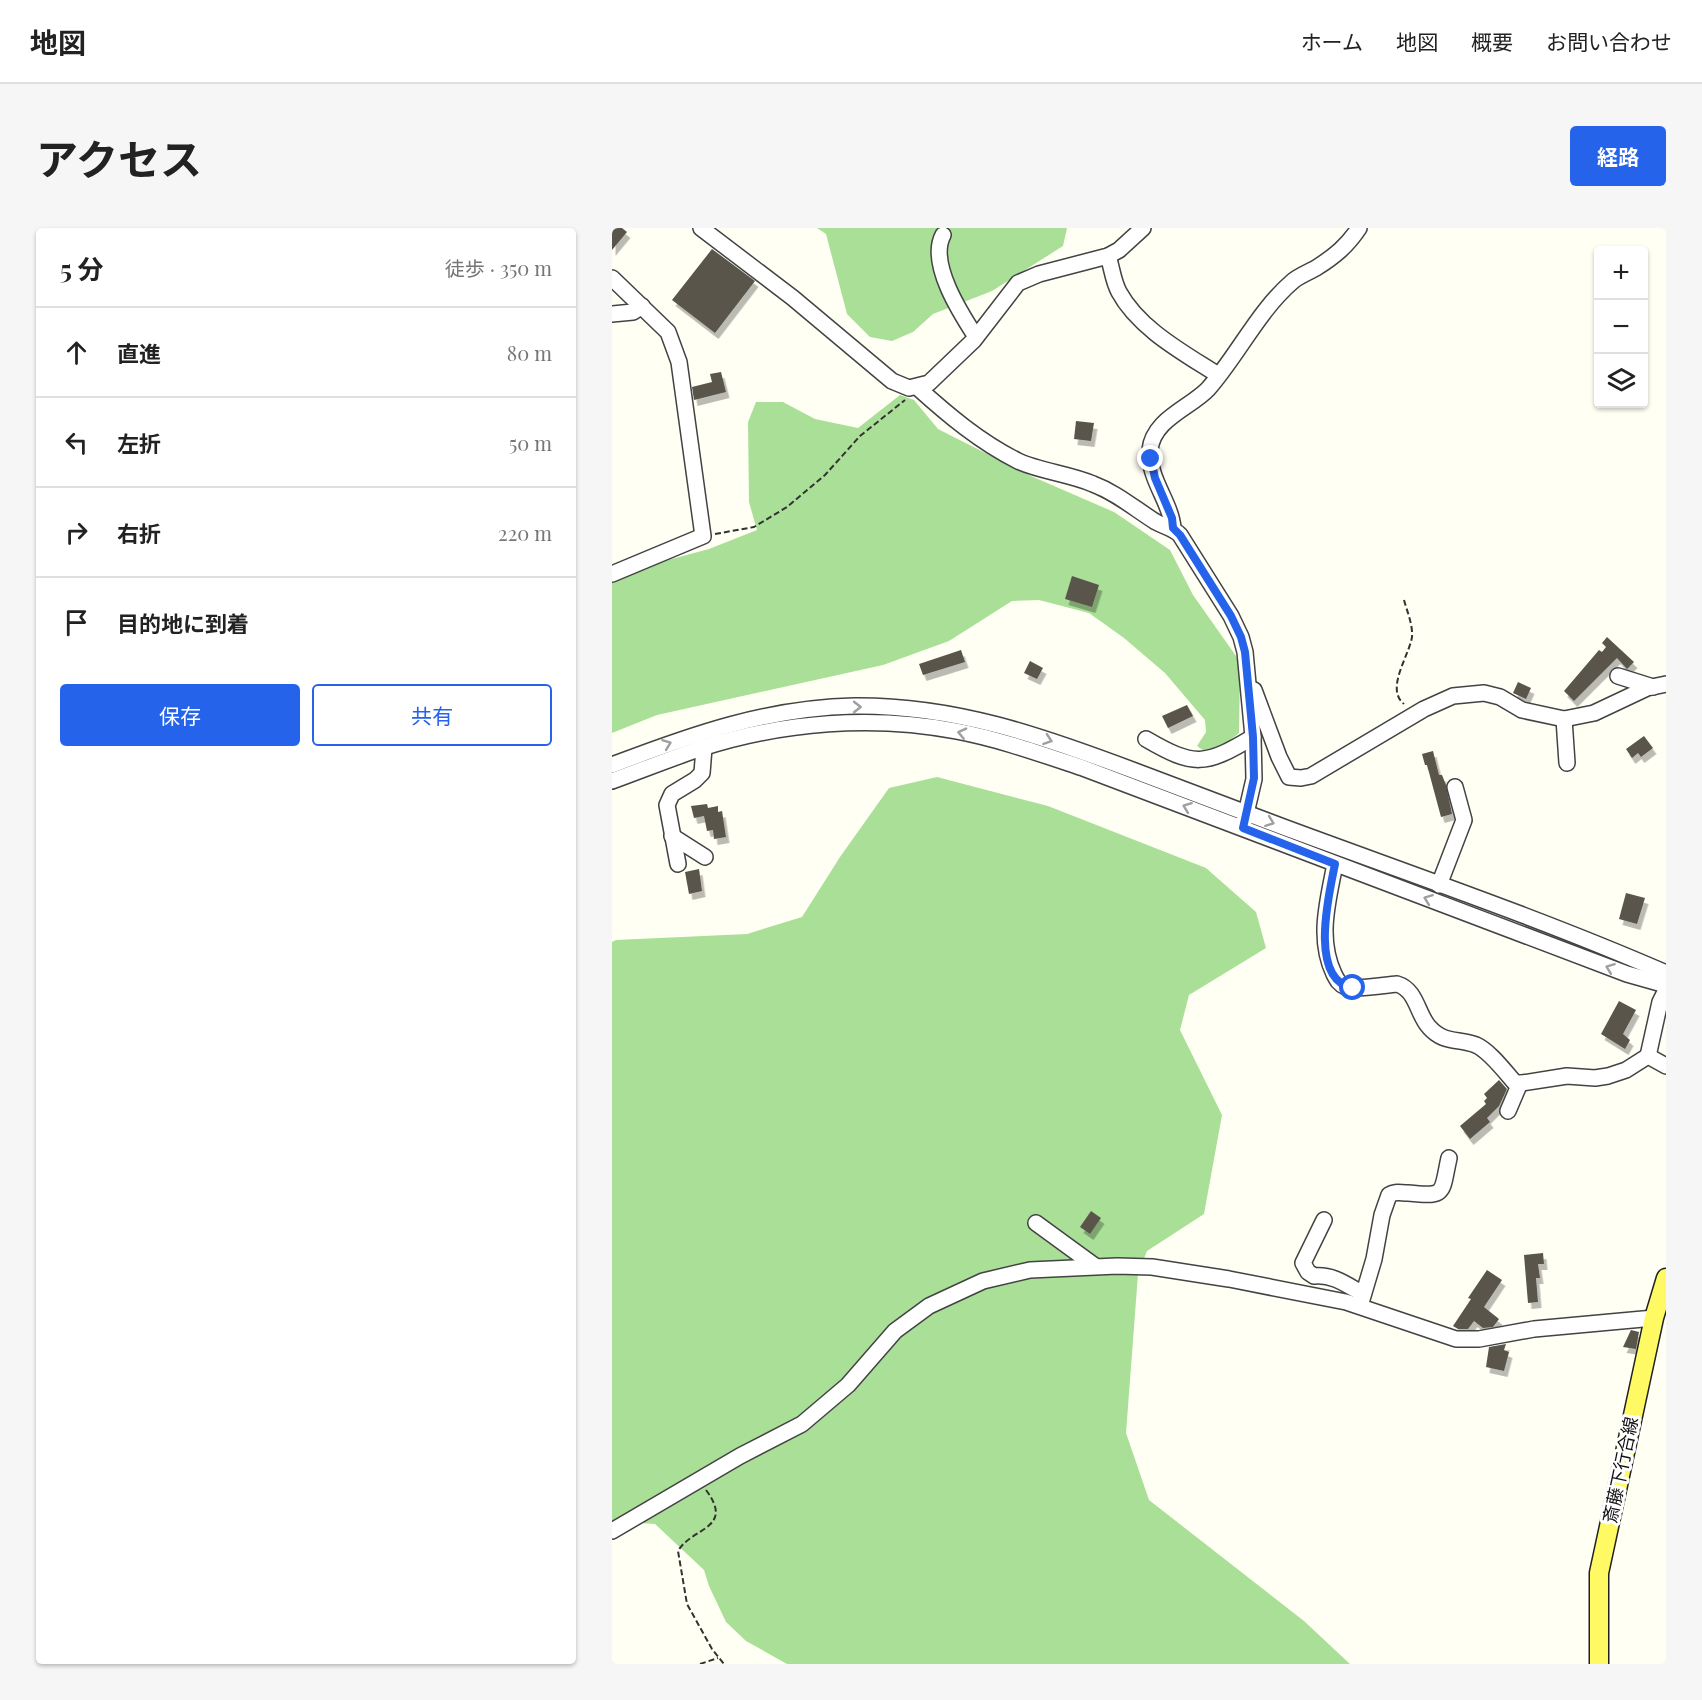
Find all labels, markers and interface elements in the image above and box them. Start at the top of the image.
text: 地図 [30,23,86,60]
text: ホーム [1301,27,1363,55]
text: 地図 [1396,27,1438,55]
text: 概要 [1471,27,1513,55]
text: お問い合わせ [1546,27,1672,55]
button: 経路 [1570,126,1666,186]
text: アクセス [36,130,202,186]
map controls [1594,246,1648,408]
button: + [1594,246,1648,300]
text: 5 分 [60,251,104,286]
text: 徒歩 · 350 m [445,254,552,281]
button: − [1594,300,1648,354]
icon: ahead [60,336,93,369]
text: 直進 [117,338,161,368]
text: 80 m [507,339,552,366]
button: layers [1594,354,1648,408]
icon: left [60,426,93,459]
text: 左折 [117,428,161,458]
text: 50 m [509,429,552,456]
route end [1137,445,1163,471]
icon: right [60,516,93,549]
text: 右折 [117,518,161,548]
text: 220 m [498,519,552,546]
icon: arrive [60,606,93,639]
text: 目的地に到着 [117,608,249,638]
button: 保存 [60,684,300,746]
button: 共有 [312,684,552,746]
one-way arrow [852,701,861,713]
one-way arrow [957,727,967,740]
one-way arrow [1042,733,1053,745]
one-way arrow [661,738,671,751]
one-way arrow [1182,802,1193,814]
one-way arrow [1264,815,1275,827]
one-way arrow [1423,894,1434,906]
one-way arrow [1605,962,1616,975]
route start [1339,974,1365,1000]
street label: 斎藤下行合線 [1597,1414,1643,1525]

